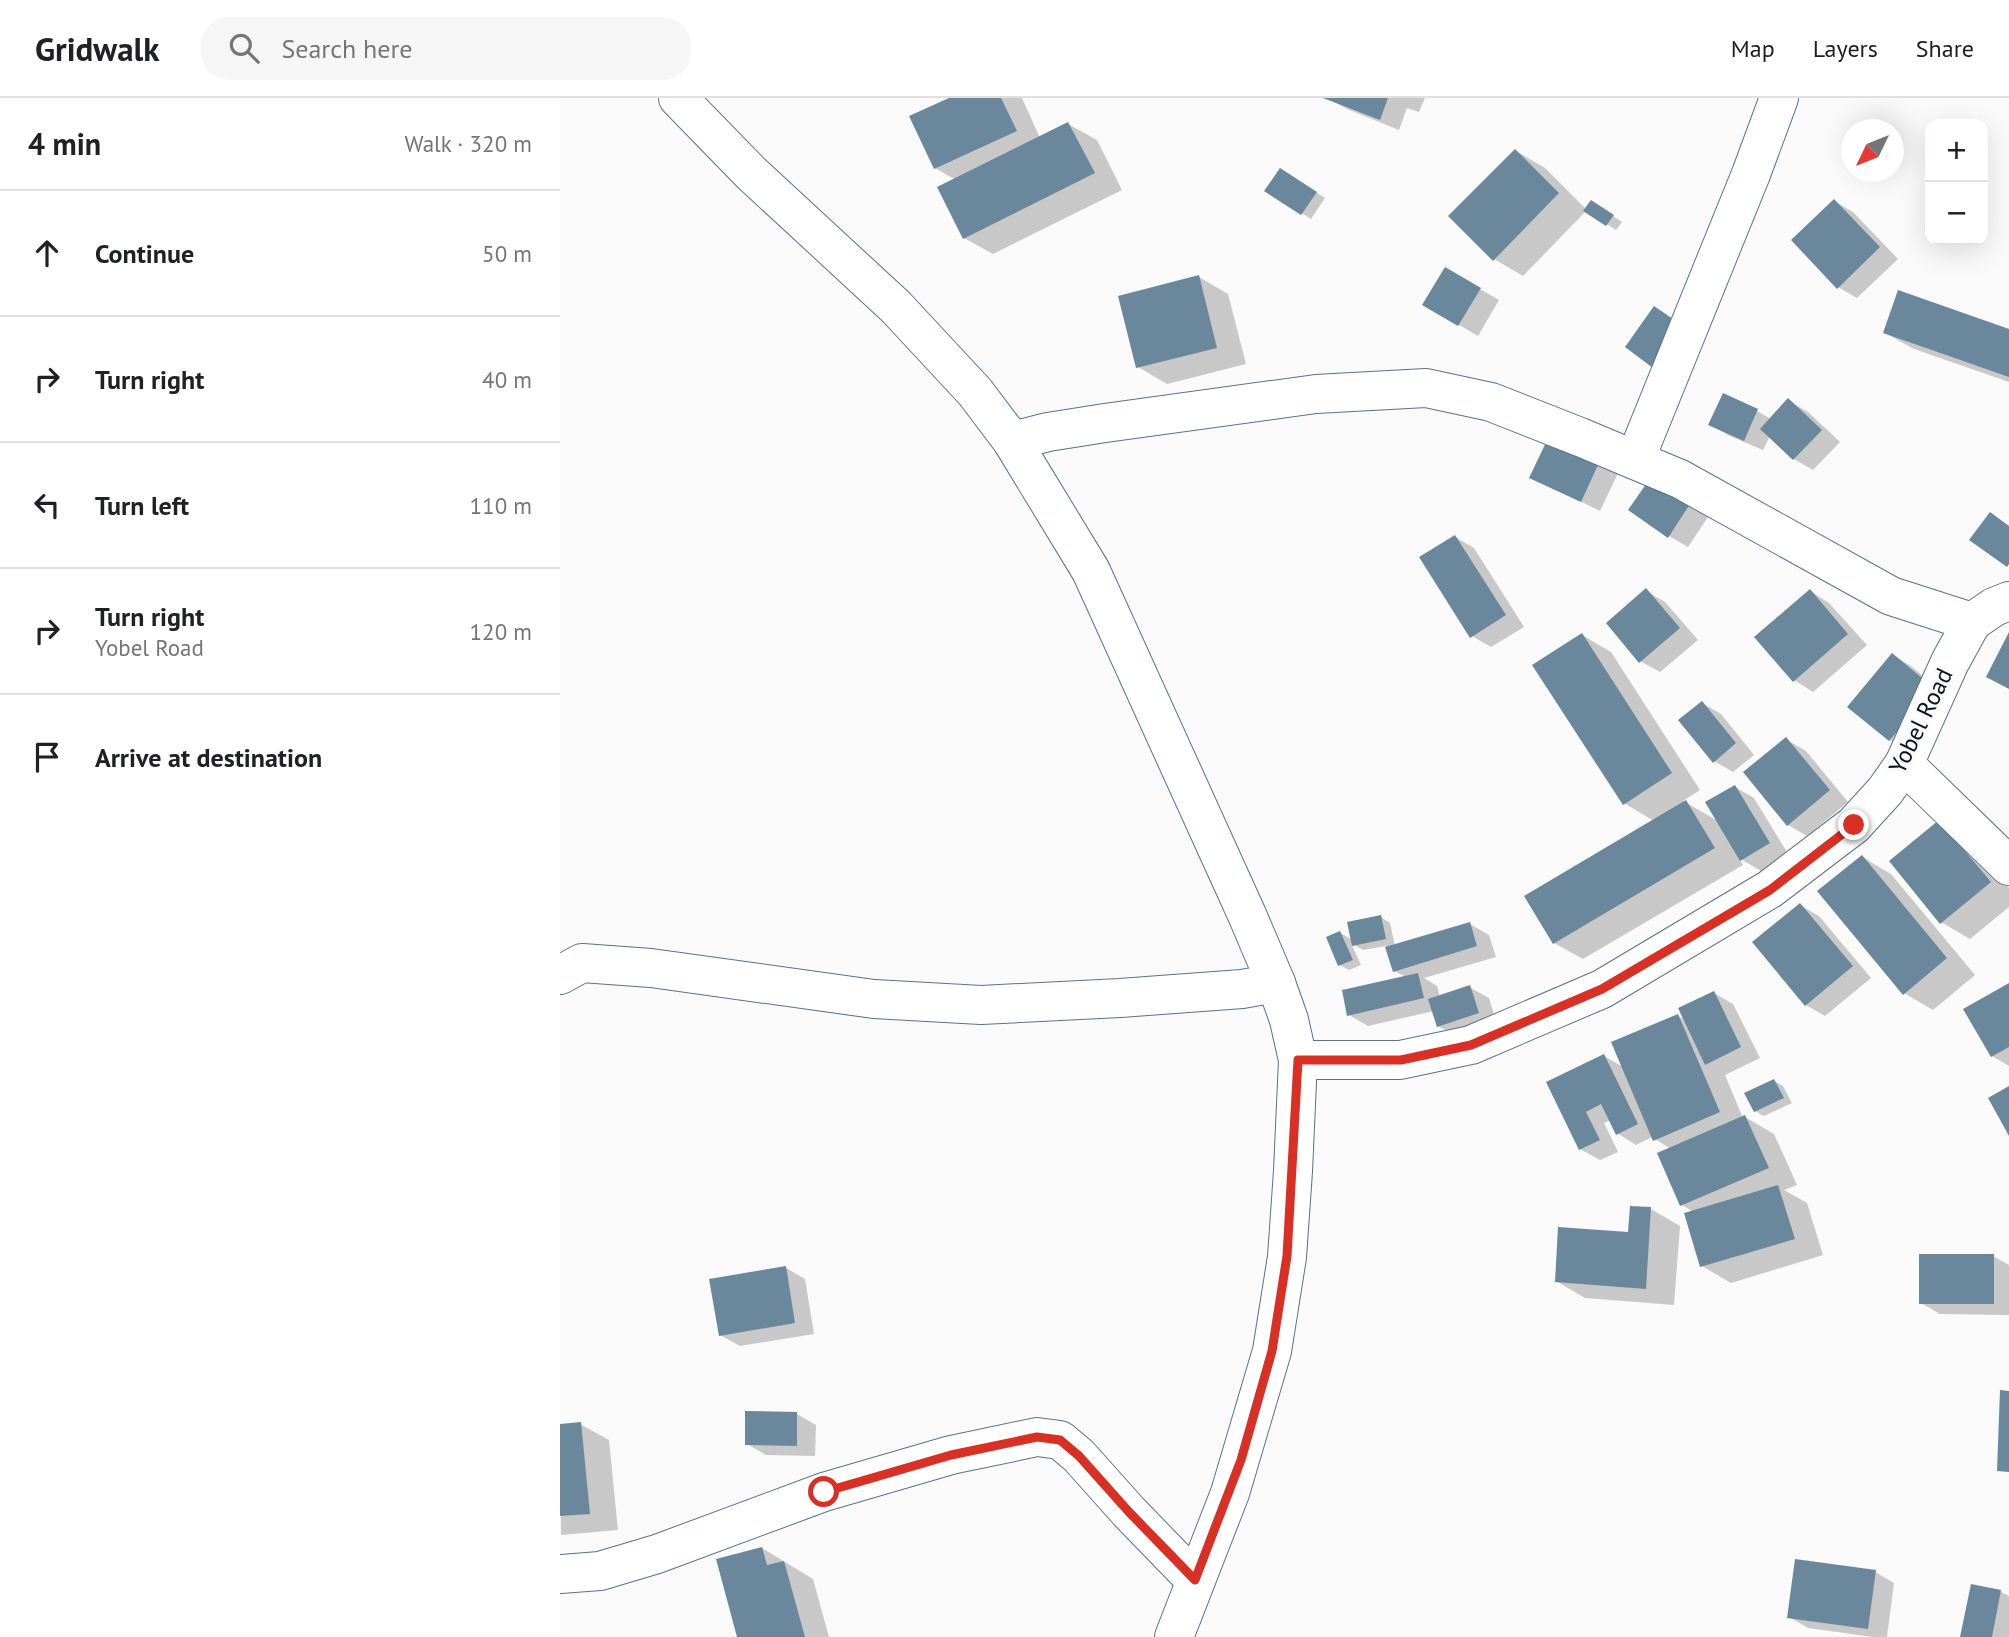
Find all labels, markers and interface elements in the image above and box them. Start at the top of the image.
search box [201,17,691,80]
text: Gridwalk [35,27,159,70]
icon: search [225,29,263,67]
text: Search here [281,32,413,65]
text: Map [1731,33,1775,64]
text: Layers [1813,33,1878,64]
text: Share [1916,33,1974,64]
north arrow [1841,119,1904,182]
map controls [1925,119,1988,245]
button: + [1925,119,1988,182]
text: 4 min [28,124,101,163]
text: Walk · 320 m [405,129,532,158]
button: − [1925,182,1988,245]
icon: ahead [28,234,66,272]
text: Continue [95,237,194,270]
text: 50 m [482,239,532,268]
icon: right [28,360,66,398]
text: Turn right [95,363,204,396]
text: 40 m [482,365,532,394]
icon: left [28,486,66,524]
text: Turn left [95,489,189,522]
text: 110 m [470,491,532,520]
text: Turn right [95,600,204,633]
icon: right [28,612,66,650]
text: 120 m [470,617,532,646]
text: Yobel Road [95,633,204,662]
street label: Yobel Road [1882,663,1959,779]
icon: arrive [28,738,66,776]
text: Arrive at destination [95,741,322,774]
route end [1838,809,1869,840]
route start [808,1476,839,1507]

